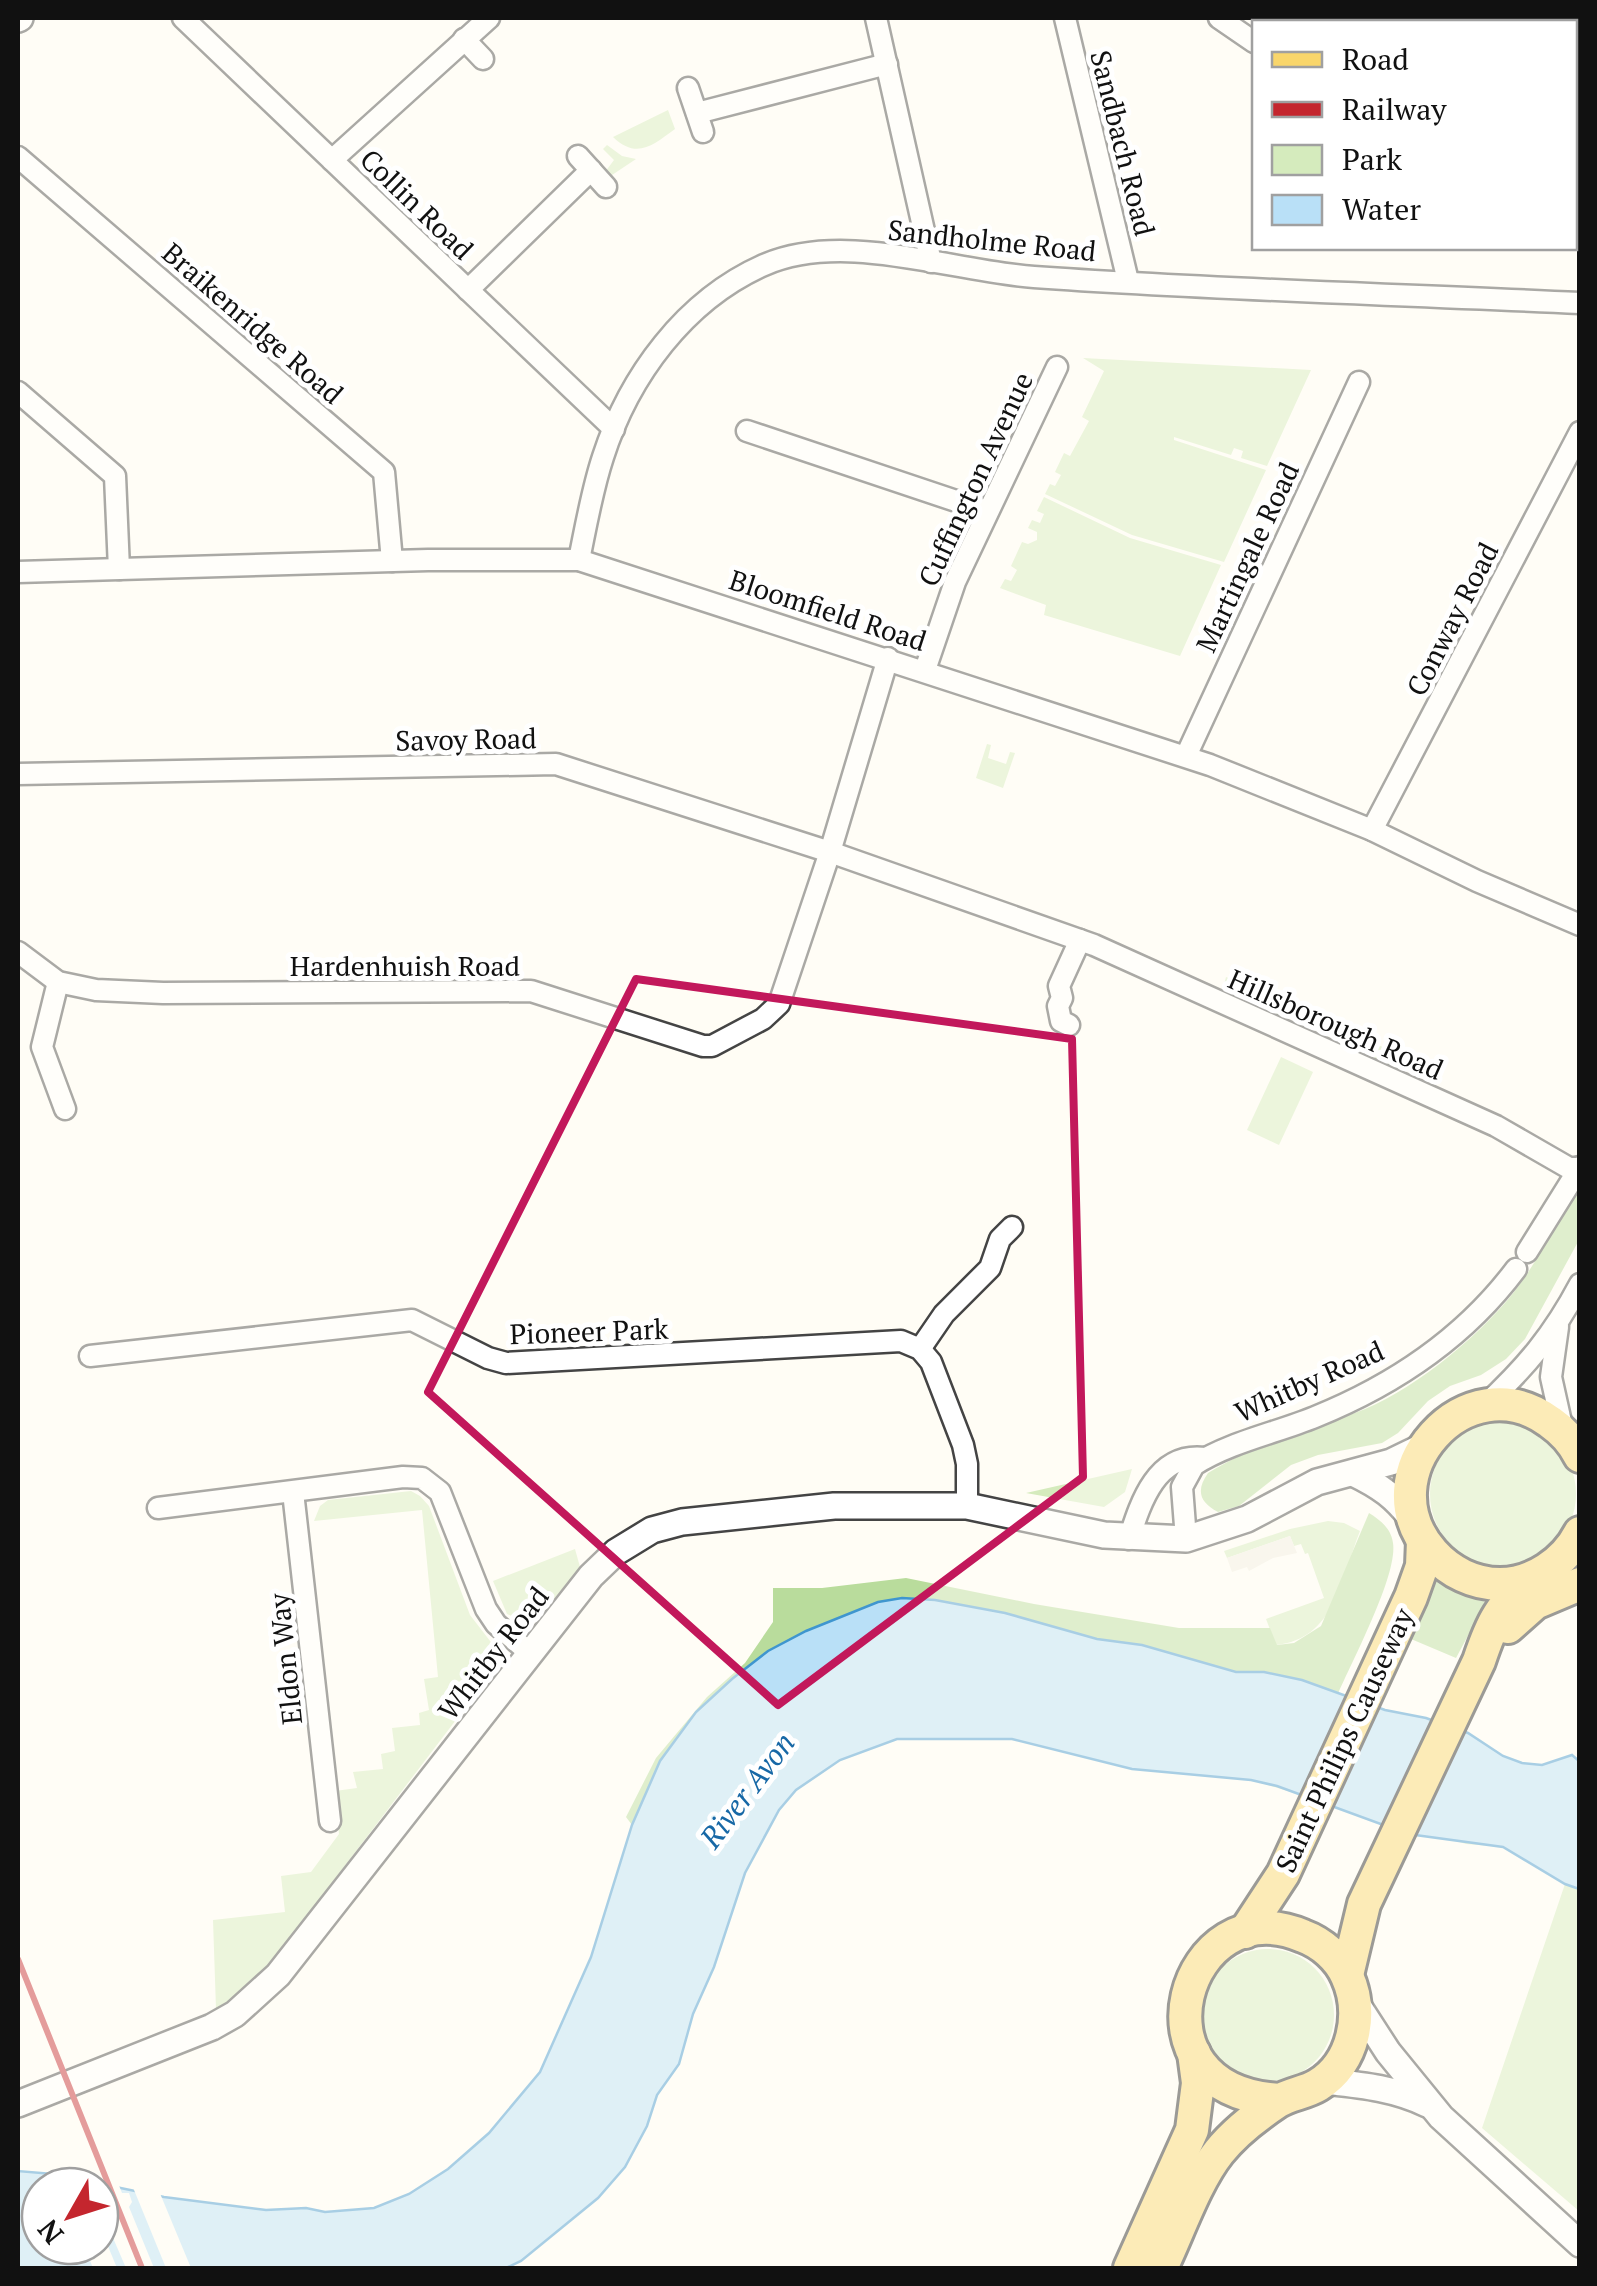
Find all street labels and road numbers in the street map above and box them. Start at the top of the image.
street label: Sandbach Road [1082,47,1164,239]
street label: Collin Road [352,141,482,267]
street label: Sandholme Road [886,211,1098,269]
street label: Braikenridge Road [155,234,351,412]
street label: Cuffington Avenue [909,366,1041,592]
street label: Martingale Road [1187,456,1307,658]
street label: Conway Road [1398,536,1506,702]
street label: Bloomfield Road [725,561,931,659]
street label: Savoy Road [395,719,537,759]
street label: Hardenhuish Road [290,947,520,984]
street label: Hillsborough Road [1223,960,1449,1088]
street label: Pioneer Park [509,1310,670,1352]
street label: Whitby Road [1229,1332,1389,1430]
street label: Whitby Road [429,1579,557,1727]
street label: Eldon Way [260,1591,310,1726]
street label: Saint Philips Causeway [1266,1601,1422,1878]

